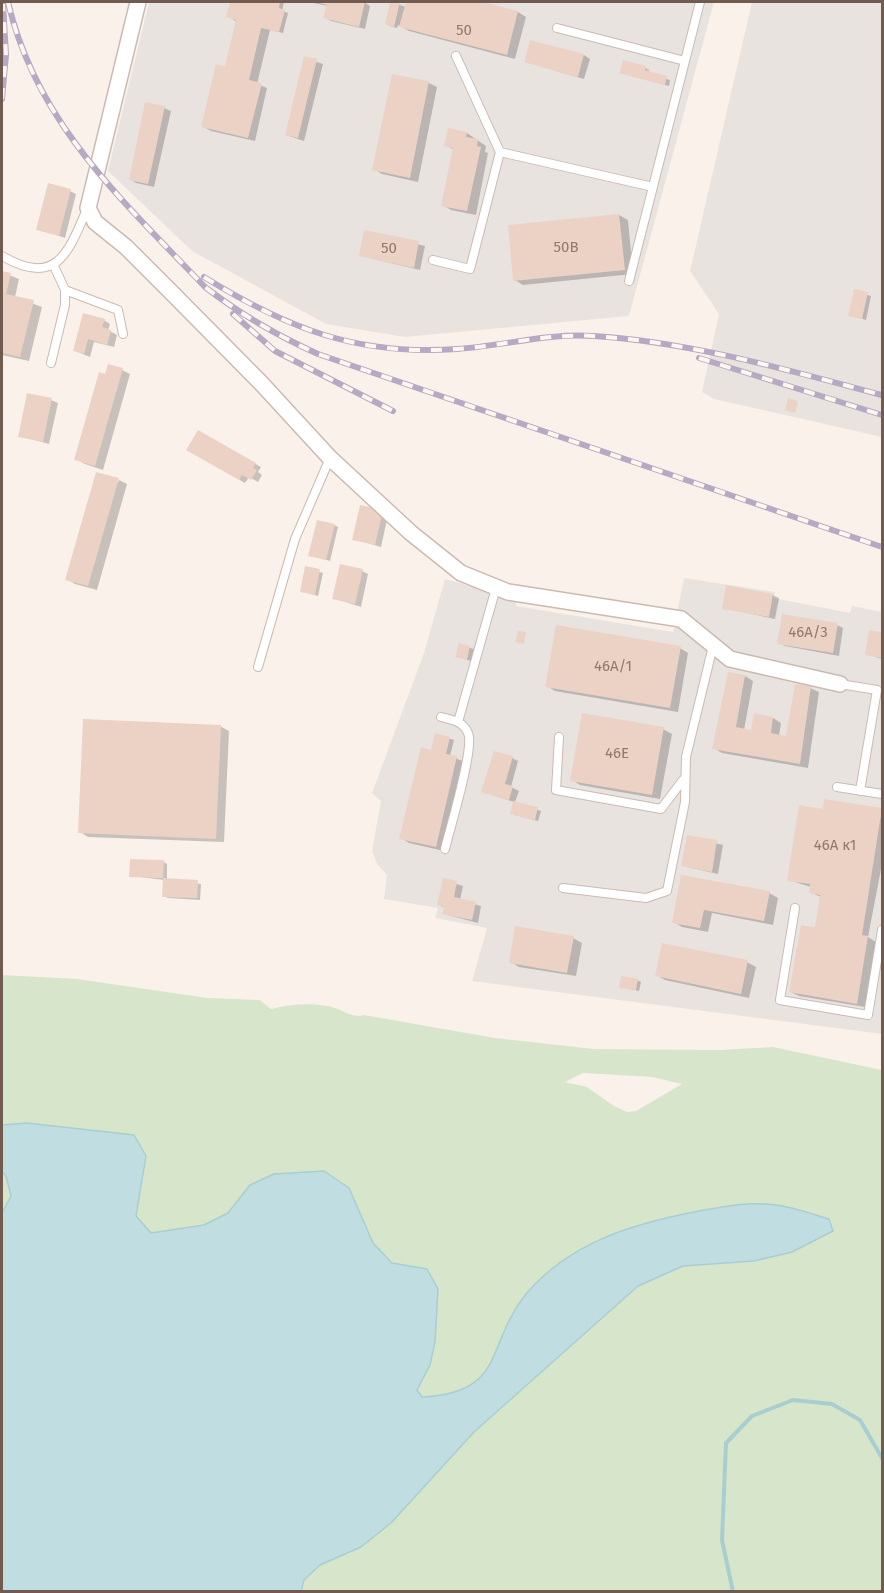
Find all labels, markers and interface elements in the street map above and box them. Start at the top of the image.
house number: 50 [456,22,472,40]
house number: 50В [553,239,579,257]
house number: 50 [381,240,397,258]
house number: 46А/3 [788,624,828,642]
house number: 46А/1 [594,658,632,676]
house number: 46Е [605,745,629,763]
house number: 46А к1 [814,837,856,855]

